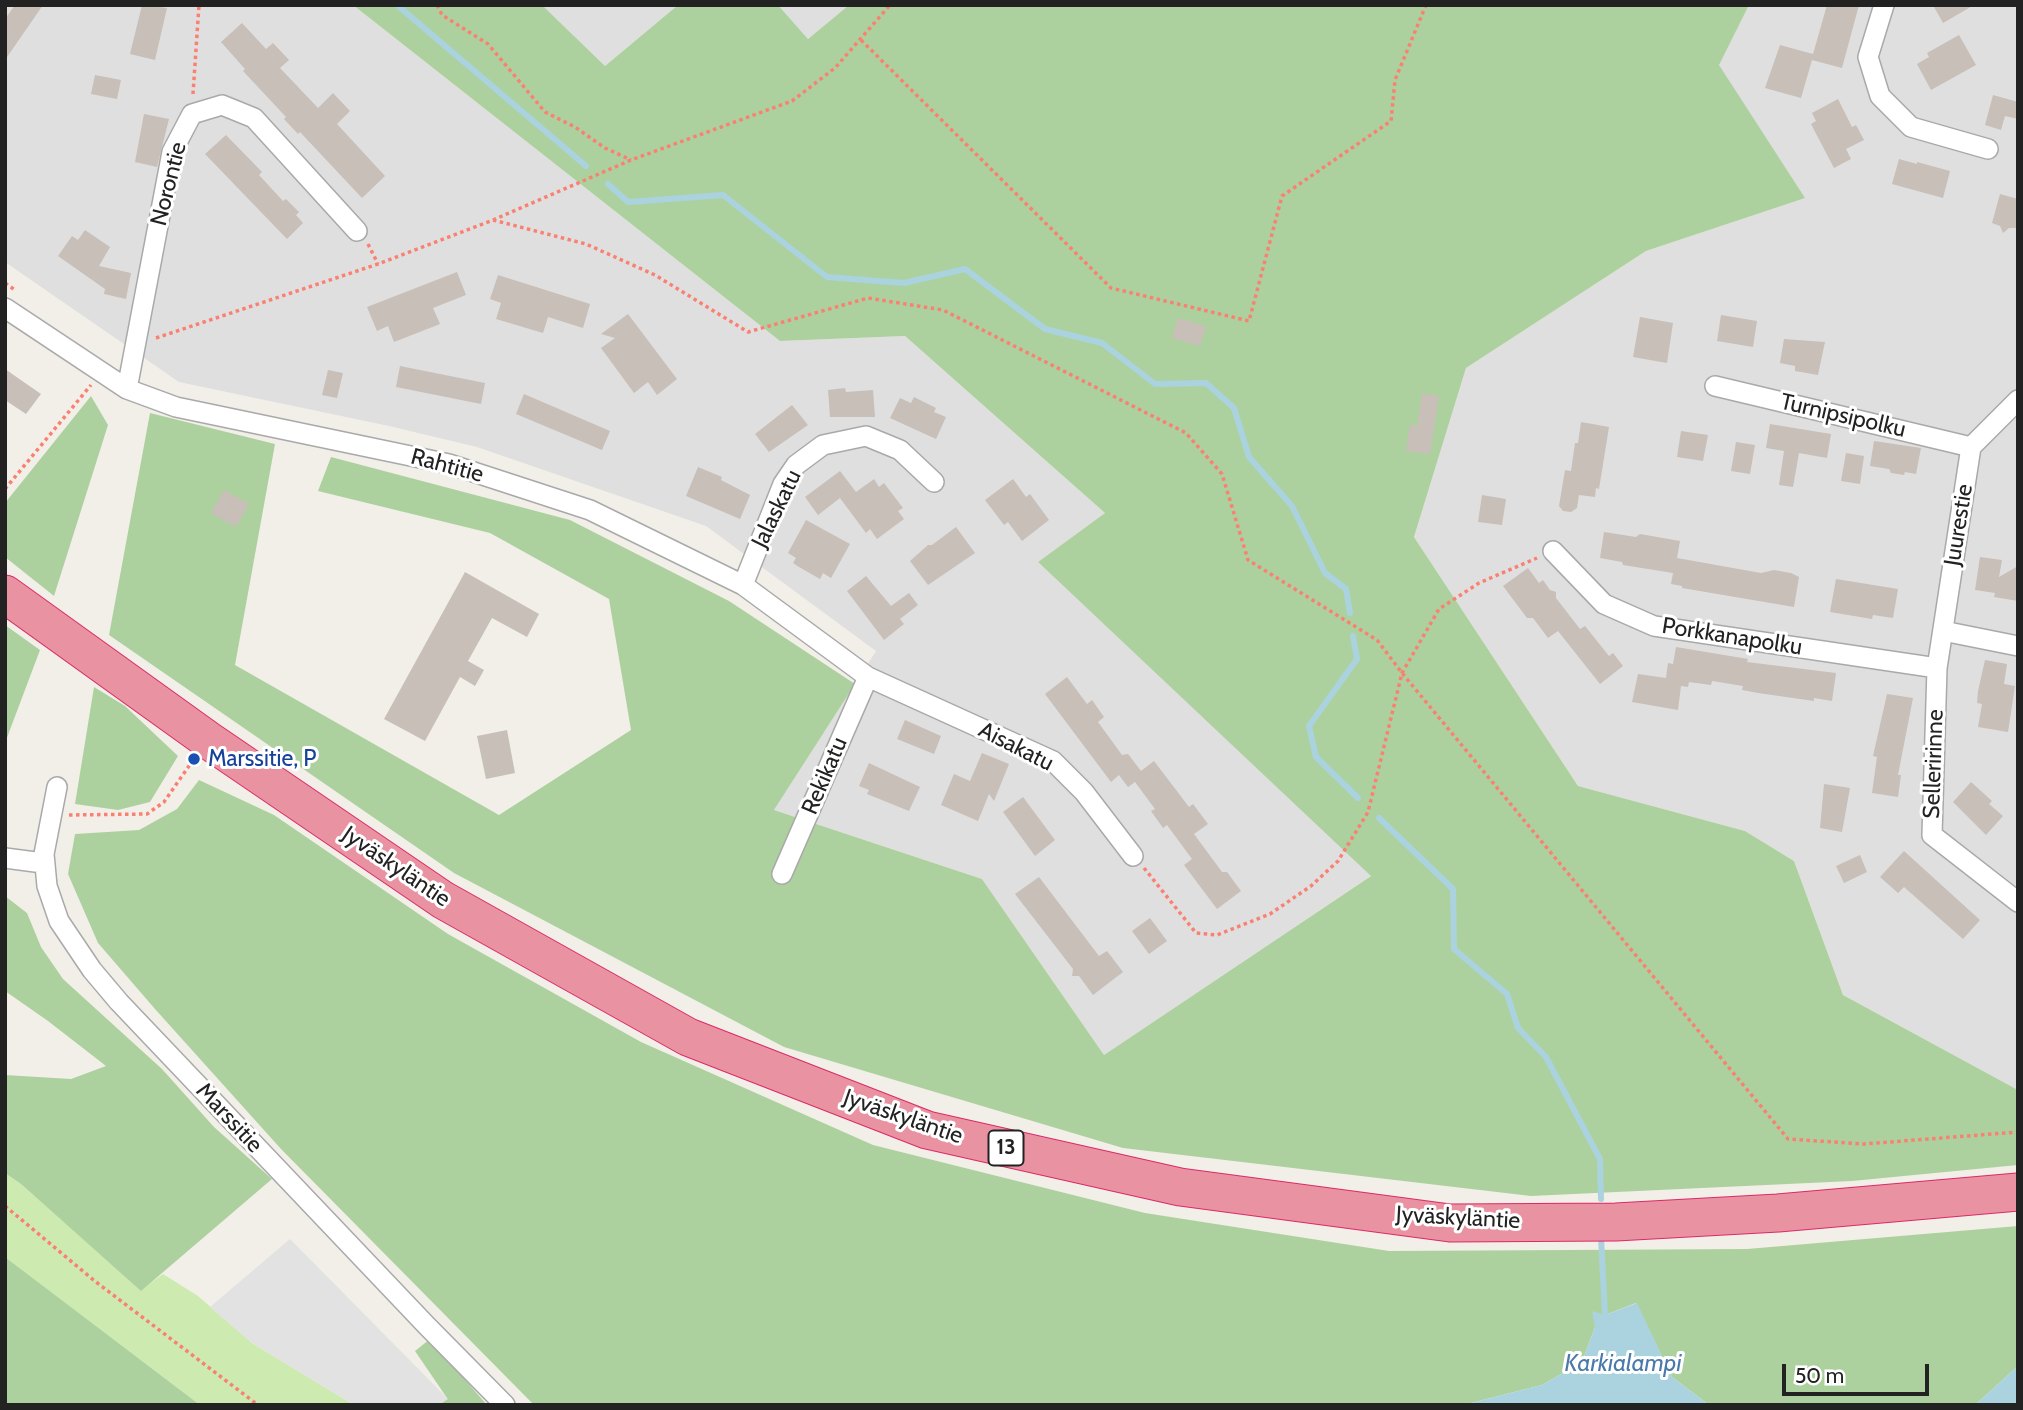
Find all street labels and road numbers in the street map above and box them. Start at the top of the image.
street label: Norontie [145,139,193,229]
street label: Turnipsipolku [1778,388,1908,444]
street label: Rahtitie [408,443,486,489]
street label: Jalaskatu [746,465,808,553]
street label: Juurestie [1939,482,1979,568]
street label: Porkkanapolku [1660,612,1804,662]
street label: Selleririnne [1918,709,1950,819]
street label: Aisakatu [974,716,1058,778]
street label: Rekikatu [796,733,854,819]
street label: Jyväskyläntie [337,821,455,913]
street label: Marssitie [190,1077,268,1159]
street label: Jyväskyläntie [840,1084,966,1150]
road number: 13 [988,1130,1024,1166]
street label: Jyväskyläntie [1395,1201,1521,1235]

